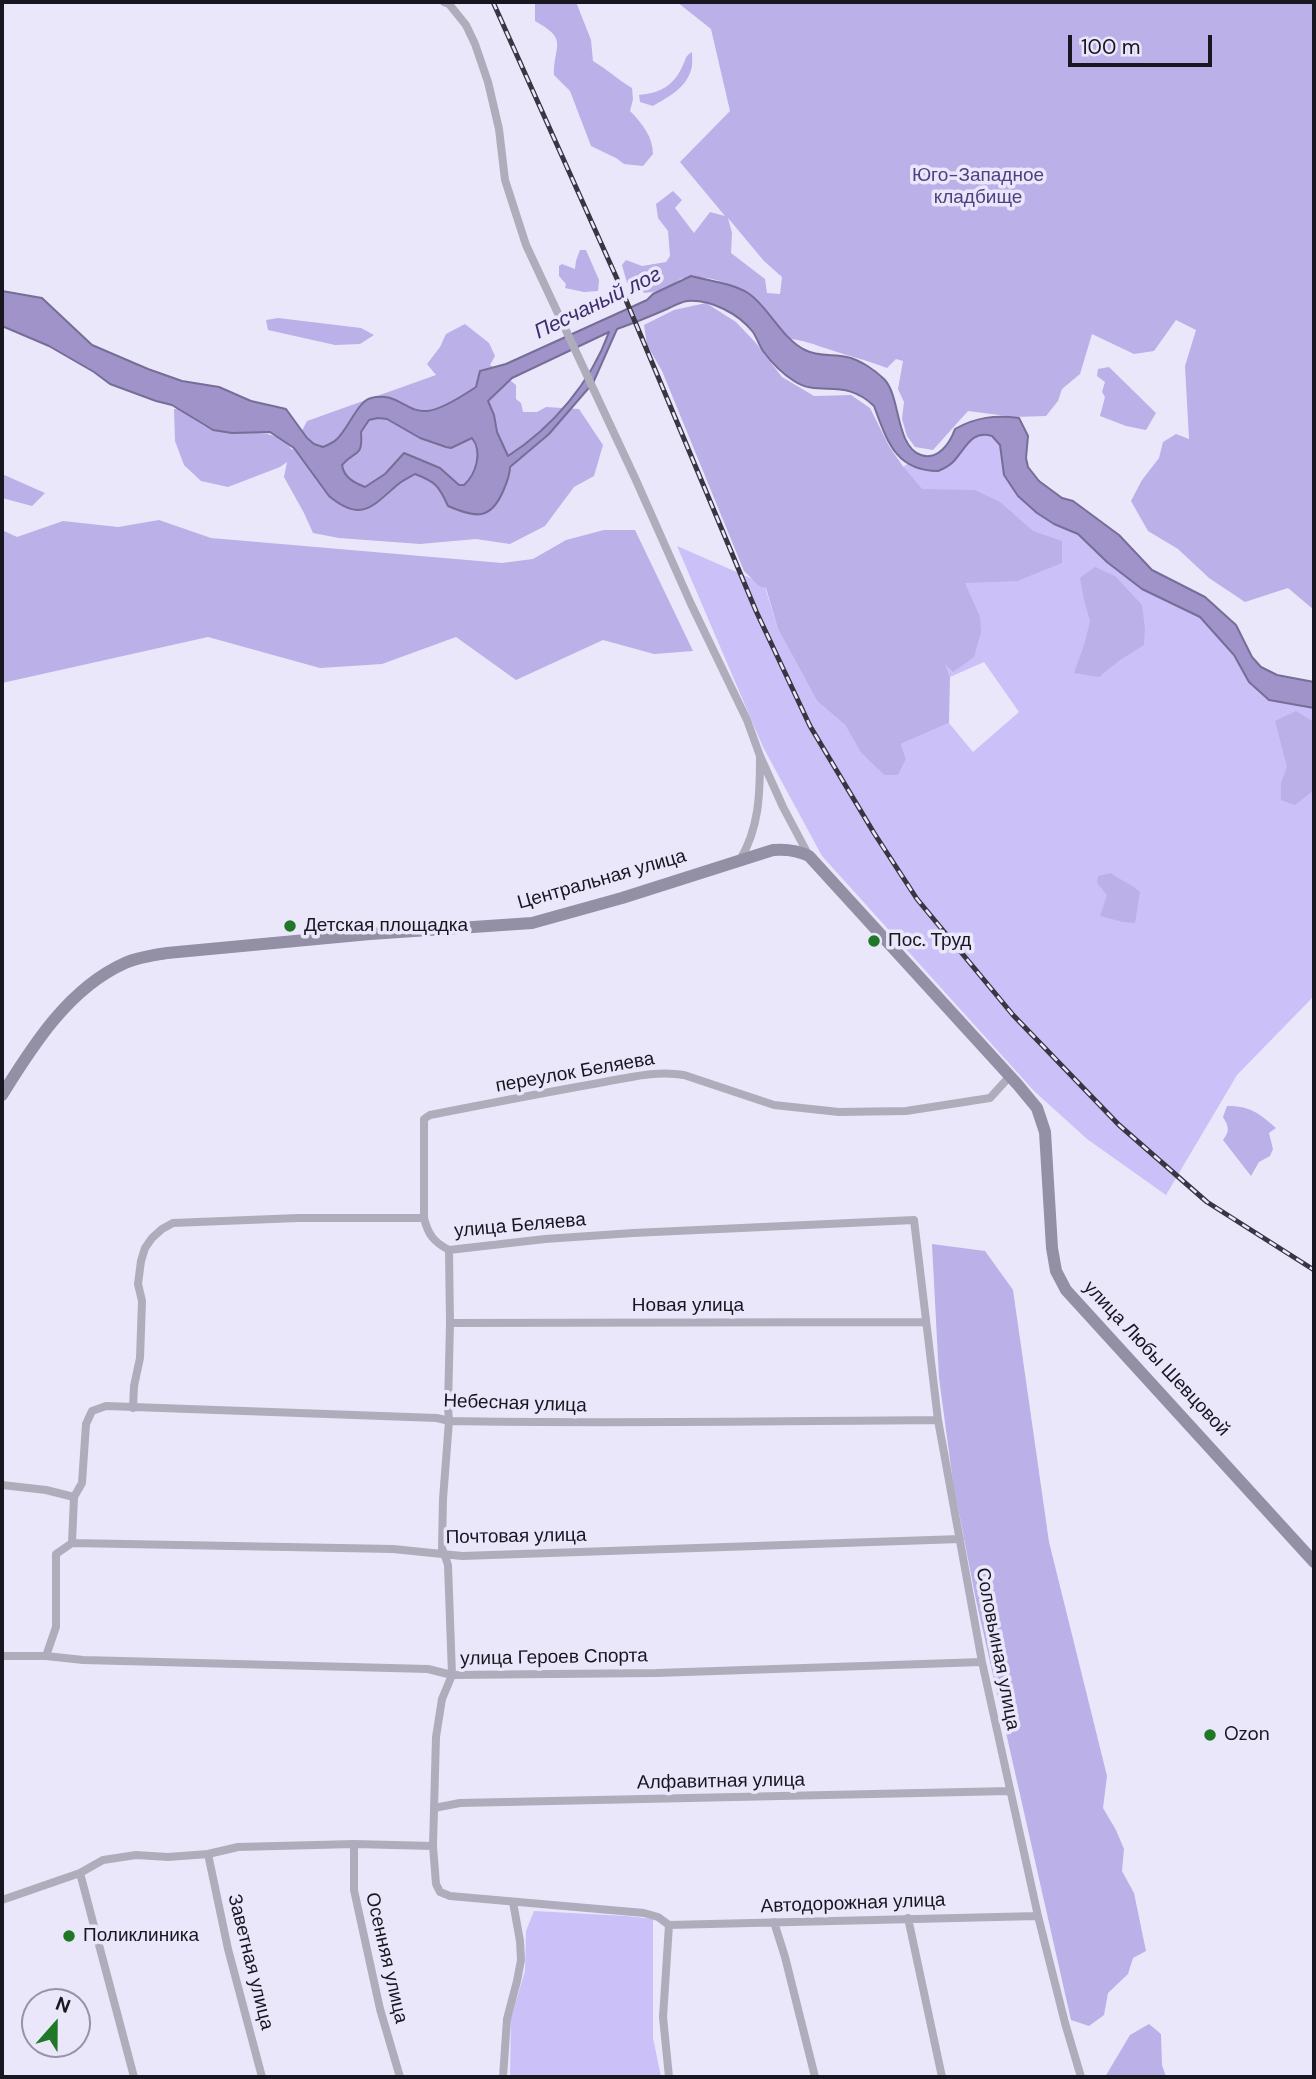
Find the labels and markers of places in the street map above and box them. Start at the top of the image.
place label: Детская площадка [304,915,468,937]
marker: Детская площадка [282,918,298,934]
place label: Пос. Труд [888,930,971,952]
marker: Пос. Труд [866,933,882,949]
place label: Ozon [1224,1724,1270,1746]
marker: Ozon [1202,1727,1218,1743]
place label: Поликлиника [83,1925,199,1947]
marker: Поликлиника [61,1928,77,1944]

